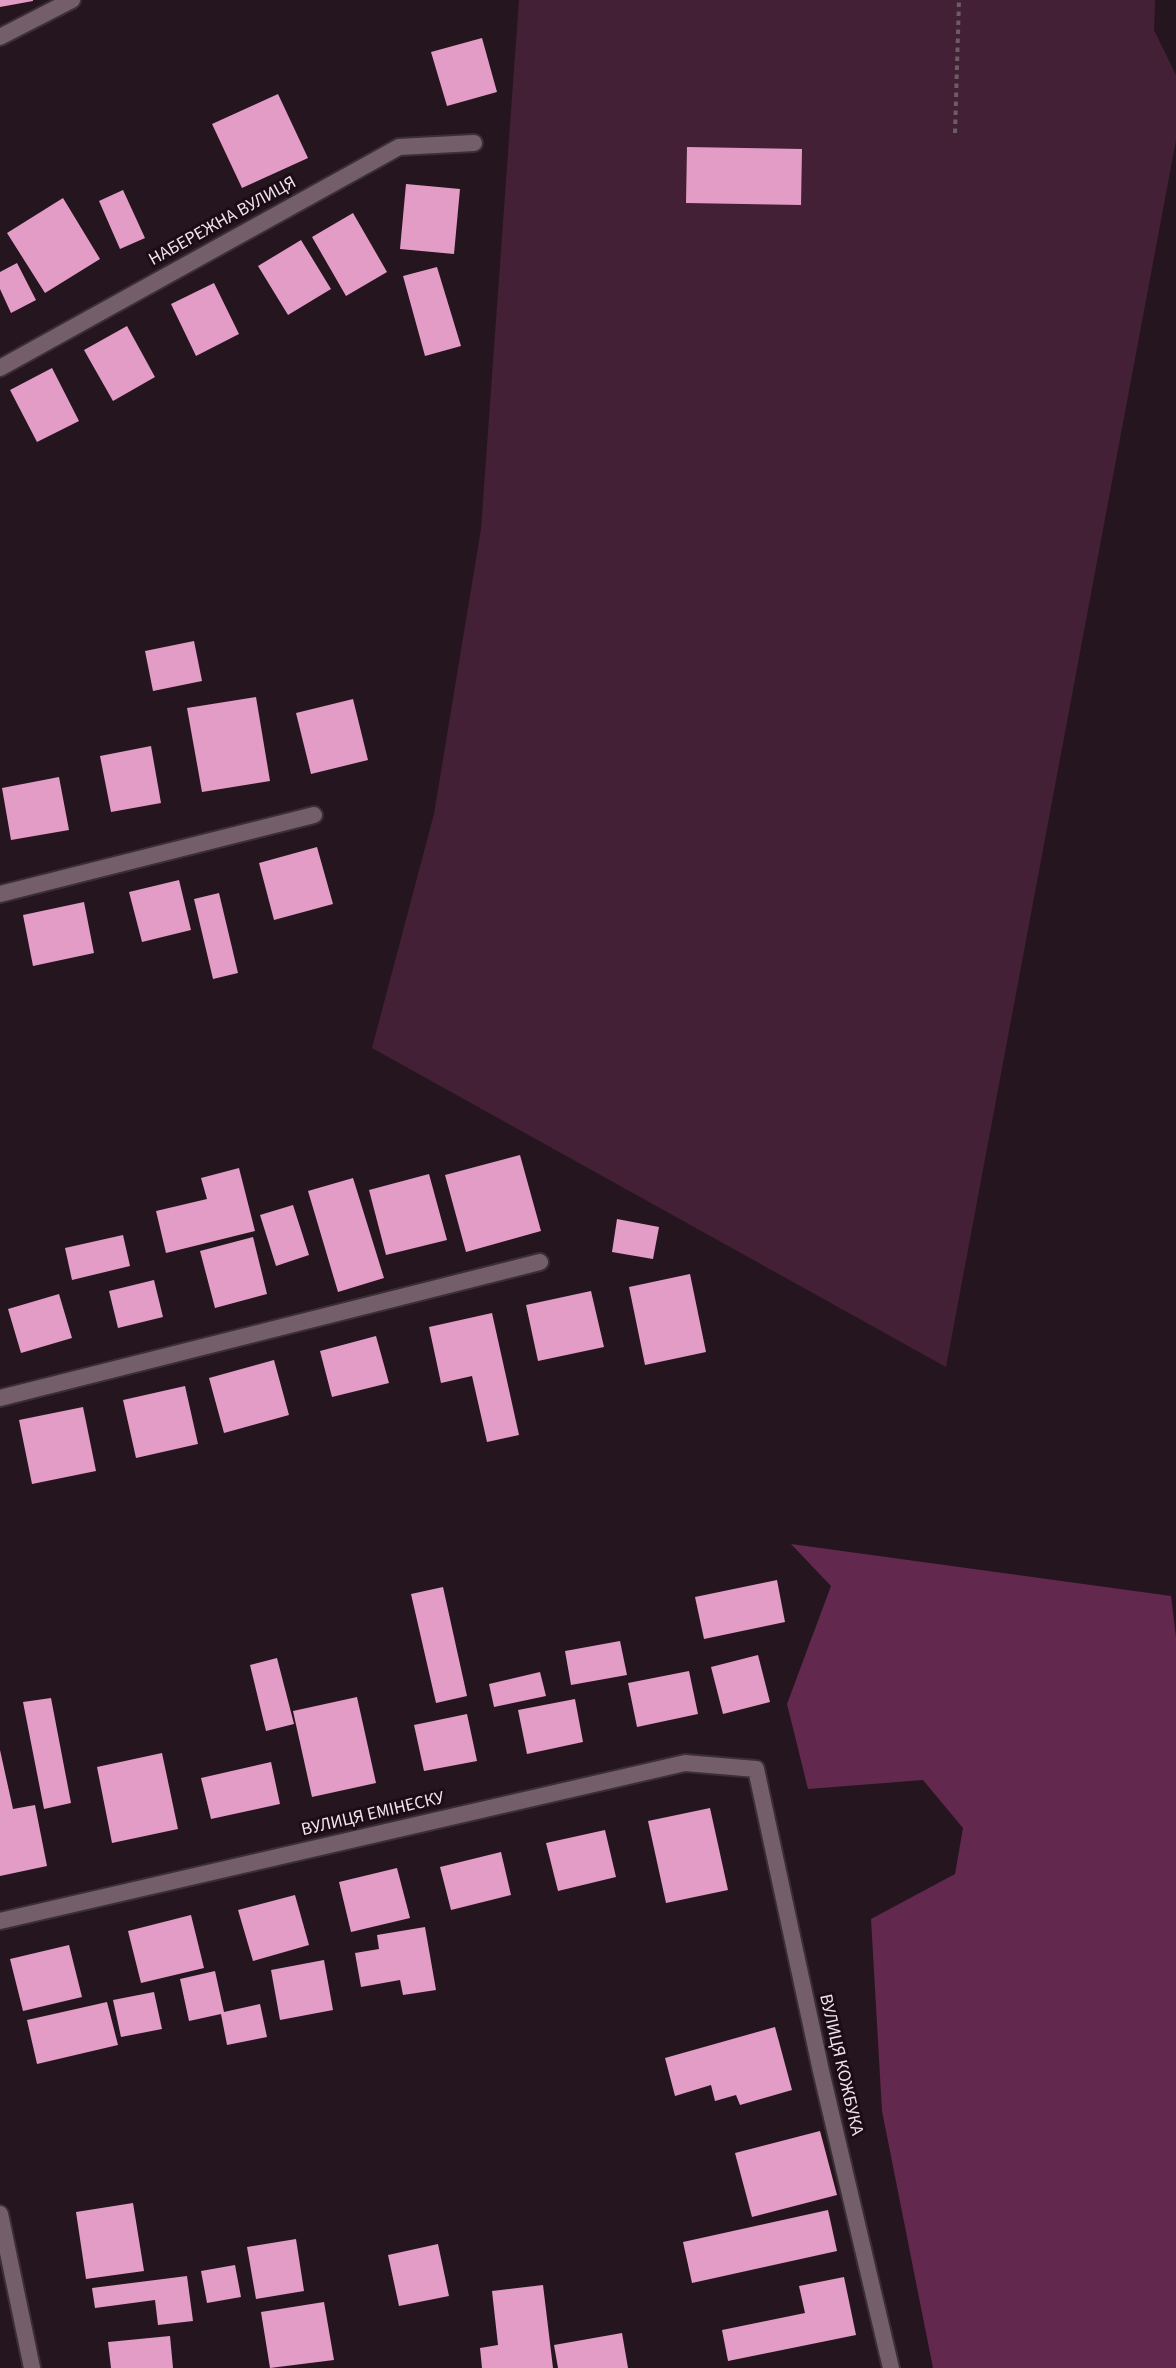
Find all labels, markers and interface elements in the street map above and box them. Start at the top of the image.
street label: НАБЕРЕЖНА ВУЛИЦЯ [146,173,300,271]
street label: ВУЛИЦЯ ЕМІНЕСКУ [299,1788,447,1842]
street label: ВУЛИЦЯ КОЖБУКА [813,1992,867,2138]

